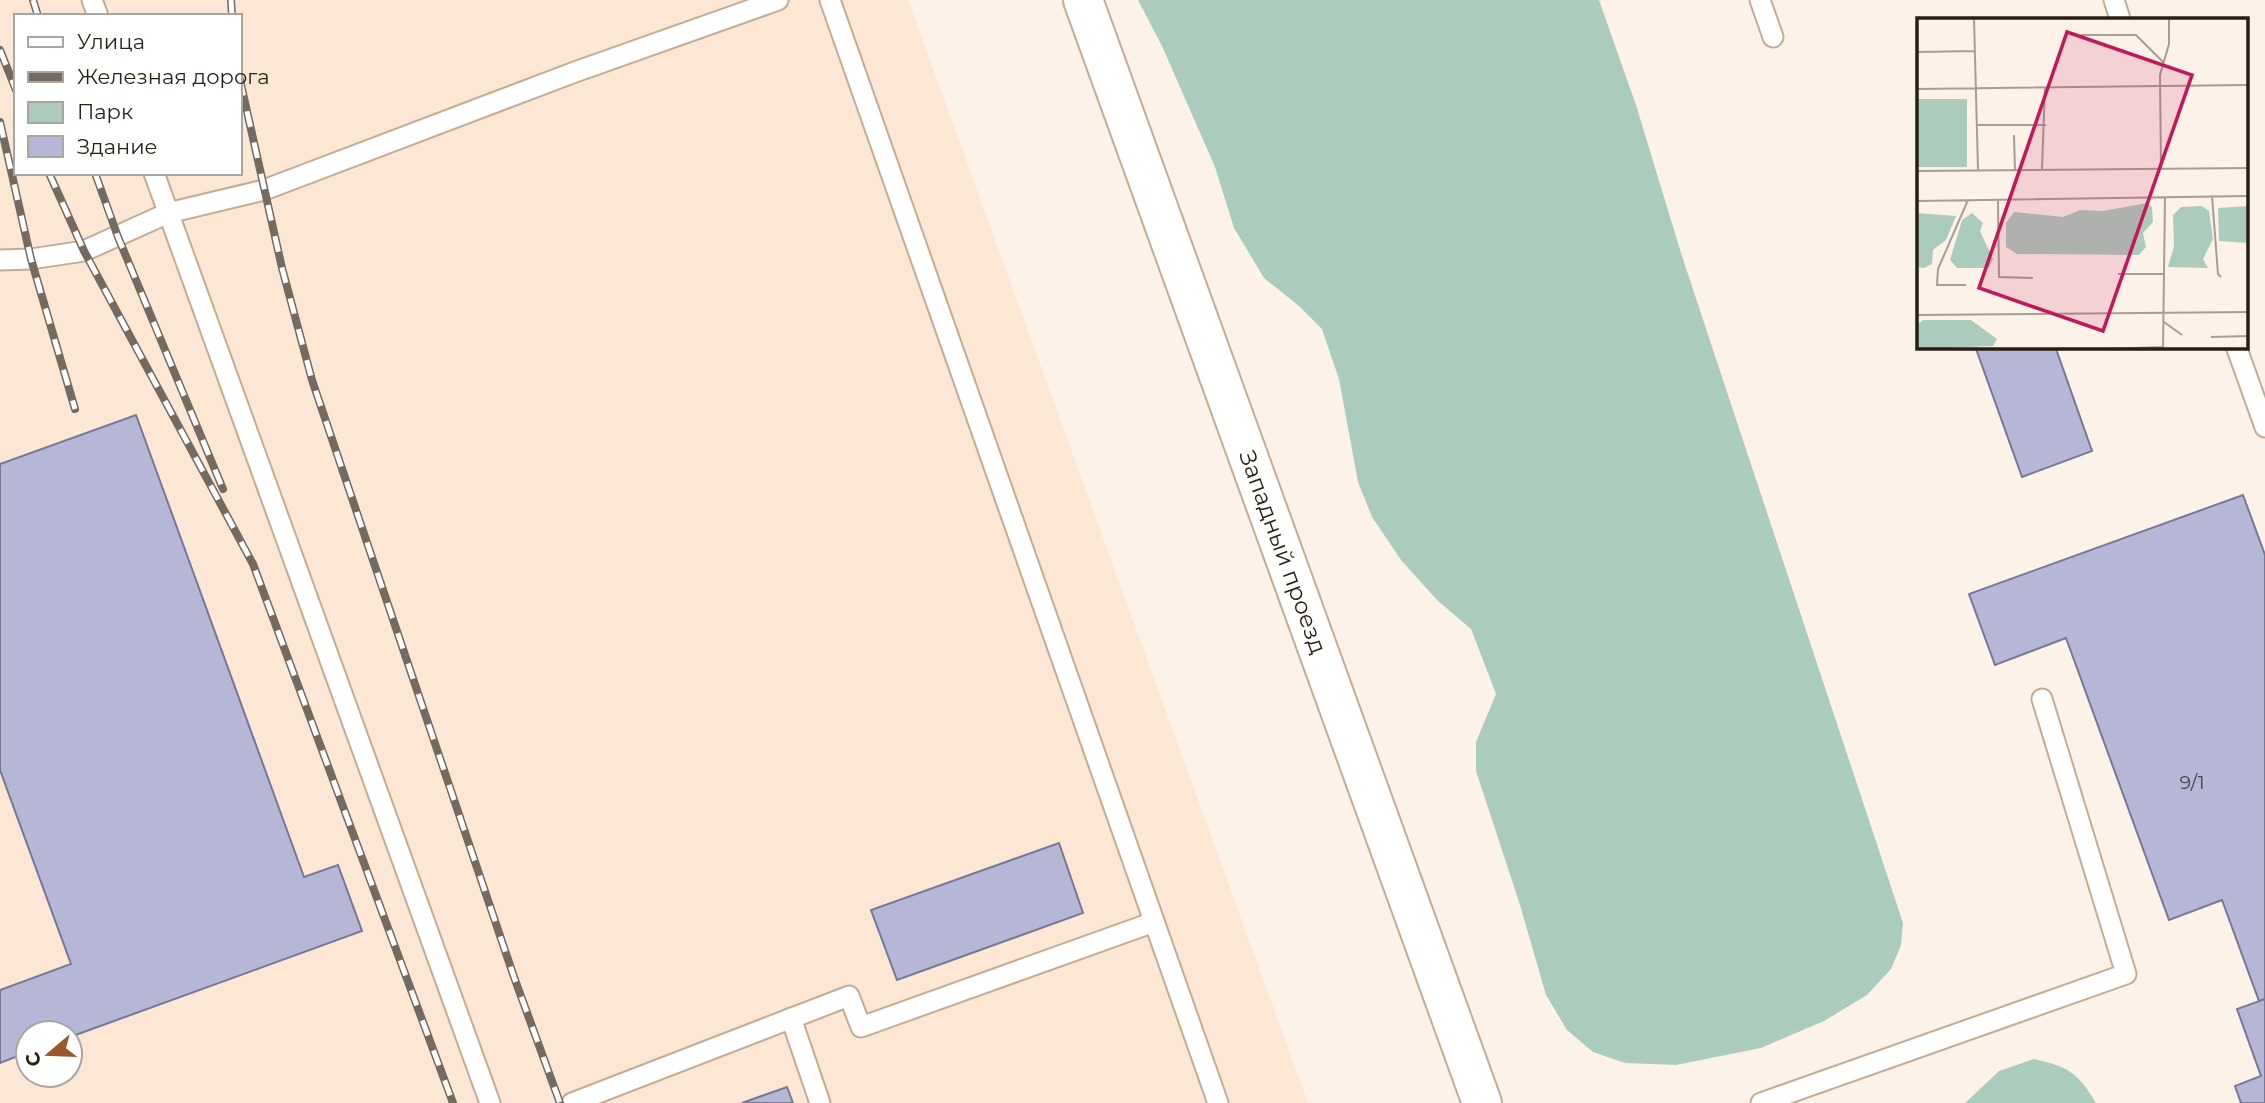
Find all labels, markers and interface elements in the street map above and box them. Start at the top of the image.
legend [14,14,242,175]
inset map [1917,18,2248,348]
text: Улица [77,29,145,54]
text: Железная дорога [77,64,269,89]
text: Парк [77,99,133,124]
text: Здание [77,134,158,159]
street label: Западный проезд [1233,446,1333,658]
house number: 9/1 [2180,771,2205,794]
north arrow [14,1019,84,1089]
text: С [20,1049,47,1070]

